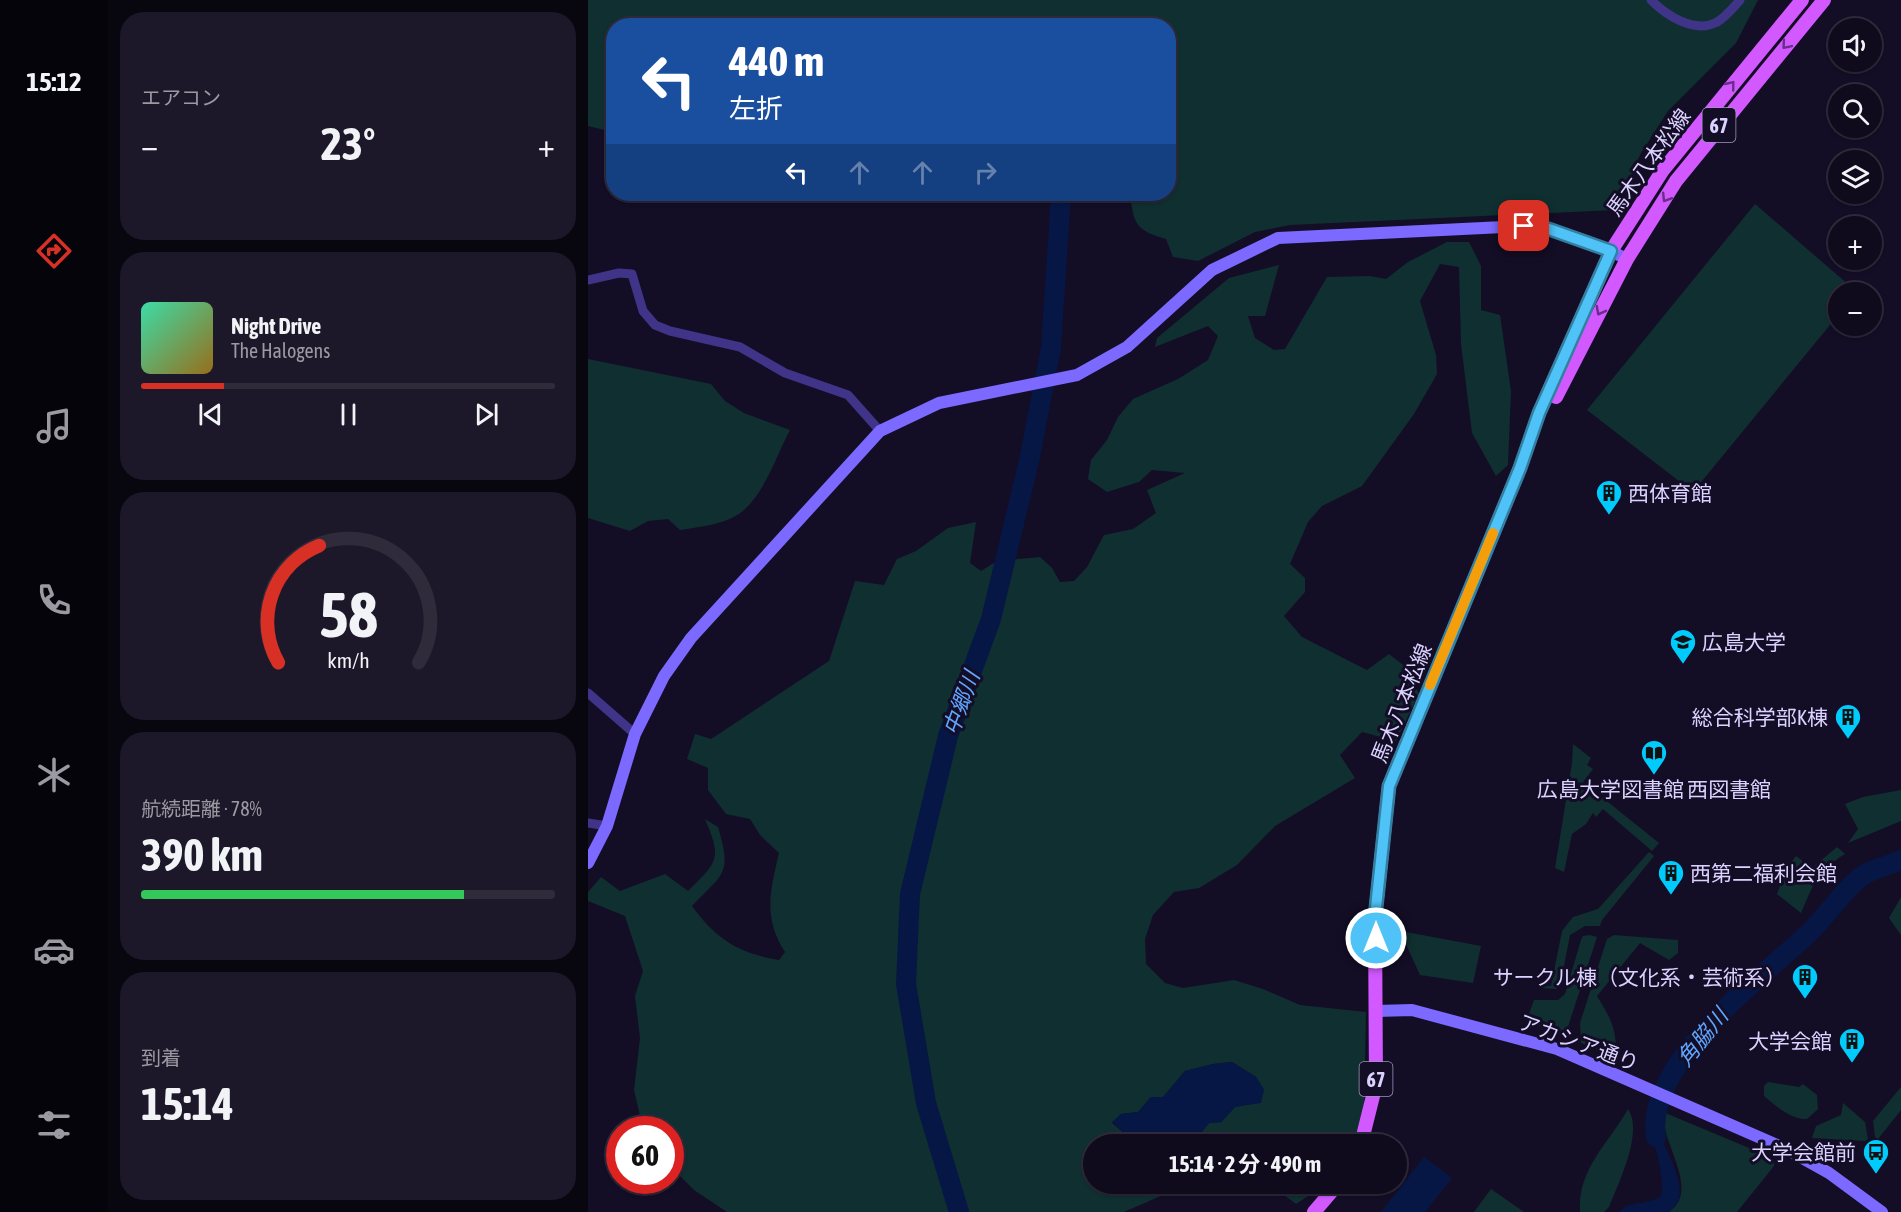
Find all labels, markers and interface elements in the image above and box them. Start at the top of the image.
map controls [1828,18,1882,336]
button: sound [1828,18,1882,72]
text: 440 m [729,37,824,85]
one-way arrow [1783,38,1794,49]
icon: left [630,42,708,120]
text: 15:12 [26,66,82,97]
one-way arrow [1724,81,1735,92]
button: search [1828,84,1882,138]
text: エアコン [141,86,221,109]
text: 左折 [729,93,783,124]
street label: 馬木八本松線 [1601,104,1695,220]
road number: 67 [1702,108,1736,142]
text: 23° [321,118,375,170]
text: − [141,126,158,164]
text: + [538,126,555,164]
button: layers [1828,150,1882,204]
icon: left [780,156,813,189]
icon: ahead [843,156,876,189]
icon: ahead [906,156,939,189]
icon: right [969,156,1002,189]
one-way arrow [1661,192,1673,202]
pin [1498,200,1549,251]
icon: arrive [1507,209,1540,242]
button: + [1828,216,1882,270]
icon: directions [33,230,75,272]
button: − [1828,282,1882,336]
one-way arrow [1596,305,1607,316]
text: Night Drive [231,313,321,339]
text: The Halogens [231,339,330,362]
icon: previous [194,398,227,431]
icon: pause [332,398,365,431]
icon: next [470,398,503,431]
icon: music [33,405,75,447]
building icon: 西体育館 [1594,478,1624,516]
place label: 西体育館 [1628,481,1712,505]
icon: phone [33,579,75,621]
text: 58 [319,579,377,650]
school or university icon: 広島大学 [1668,627,1698,665]
place label: 広島大学 [1702,630,1786,654]
street label: 馬木八本松線 [1366,640,1436,766]
text: km/h [327,648,369,673]
water label: 中郷川 [937,666,985,738]
building icon: 総合科学部K棟 [1833,702,1863,740]
place label: 総合科学部K棟 [1692,705,1828,729]
library icon: 広島大学図書館 西図書館 [1639,738,1669,776]
icon: climate [33,754,75,796]
place label: 広島大学図書館 西図書館 [1537,777,1771,801]
text: 航続距離 · 78% [141,797,262,820]
text: 390 km [141,829,263,881]
building icon: 西第二福利会館 [1656,858,1686,896]
place label: 西第二福利会館 [1690,861,1837,885]
position arrow [1344,906,1408,970]
icon: car [33,929,75,971]
building icon: サークル棟（文化系・芸術系） [1790,962,1820,1000]
place label: サークル棟（文化系・芸術系） [1493,965,1786,989]
water label: 角脇川 [1671,1002,1734,1071]
street label: アカシア通り [1516,1009,1642,1075]
building icon: 大学会館 [1837,1026,1867,1064]
place label: 大学会館 [1748,1029,1832,1053]
text: 到着 [141,1046,181,1069]
road number: 67 [1360,1062,1392,1096]
text: 15:14 [141,1078,234,1130]
icon: filters [33,1104,75,1146]
speed limit sign: 60 [606,1116,684,1194]
bus stop icon: 大学会館前 [1861,1137,1891,1175]
place label: 大学会館前 [1751,1140,1856,1164]
text: 15:14 · 2 分 · 490 m [1169,1151,1321,1177]

